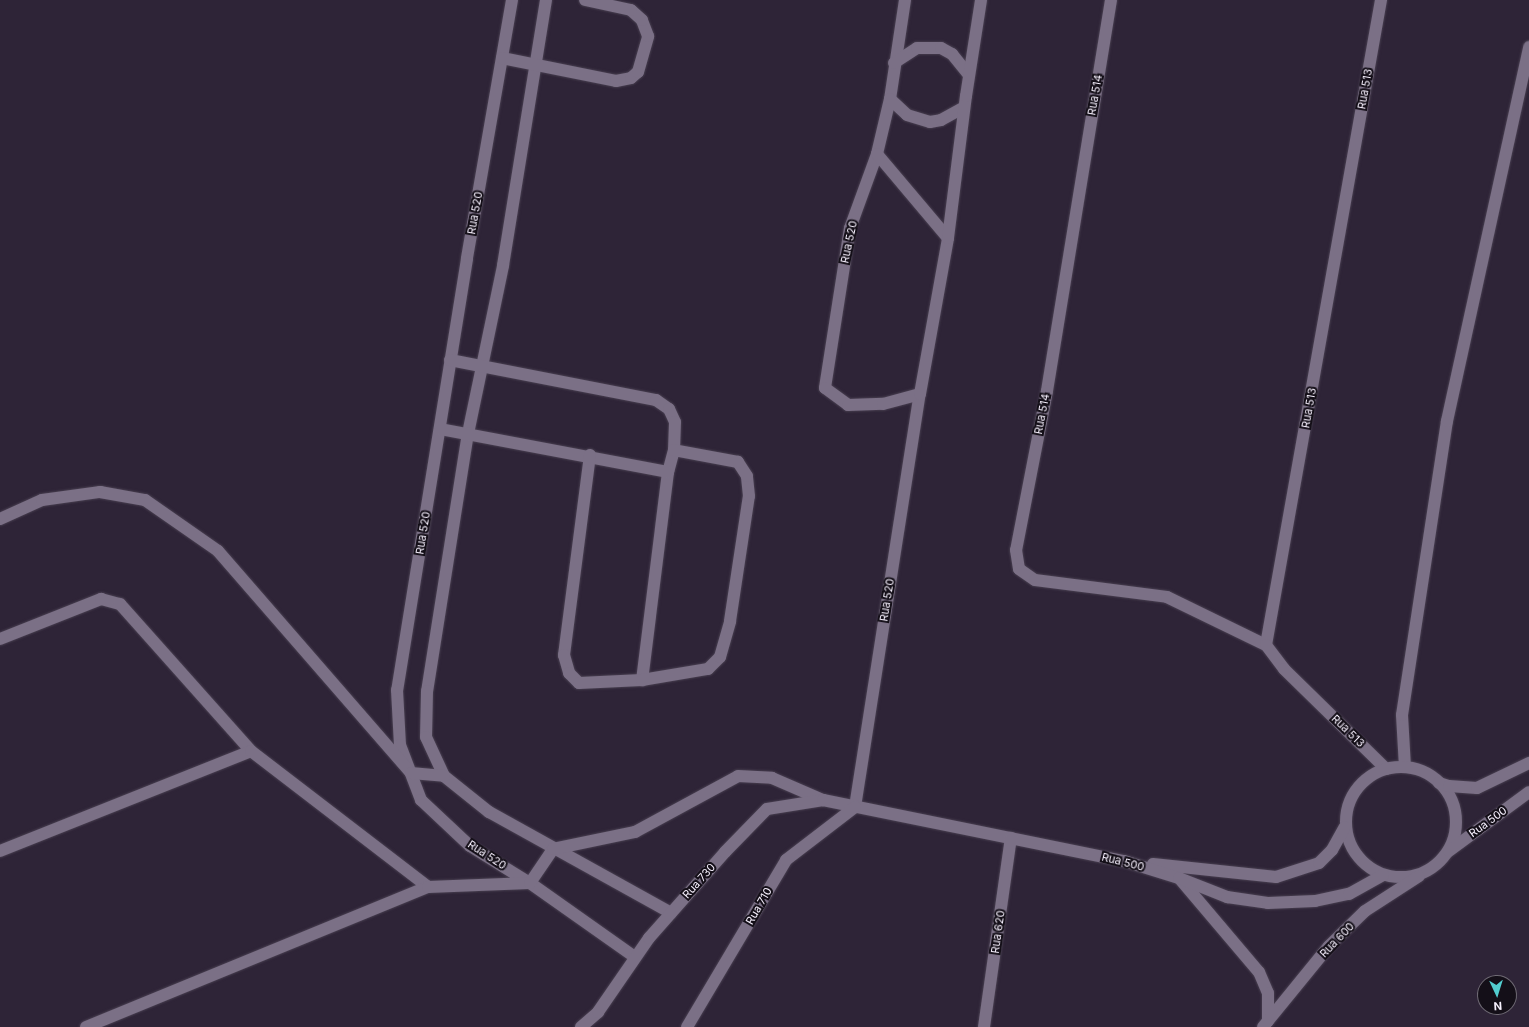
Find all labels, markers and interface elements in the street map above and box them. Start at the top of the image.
street label: Rua 513 [1355,68,1375,110]
street label: Rua 514 [1085,74,1105,116]
street label: Rua 520 [465,191,485,235]
street label: Rua 520 [838,220,860,264]
street label: Rua 513 [1299,387,1319,429]
street label: Rua 514 [1032,393,1052,435]
street label: Rua 520 [413,511,433,555]
street label: Rua 520 [877,578,897,622]
street label: Rua 513 [1329,712,1367,750]
street label: Rua 500 [1467,804,1509,840]
street label: Rua 520 [465,838,509,872]
street label: Rua 500 [1100,850,1146,874]
street label: Rua 730 [680,861,718,901]
street label: Rua 710 [743,885,775,927]
street label: Rua 620 [988,910,1008,954]
street label: Rua 600 [1317,920,1357,960]
north arrow [1477,975,1517,1015]
text: N [1493,999,1502,1013]

